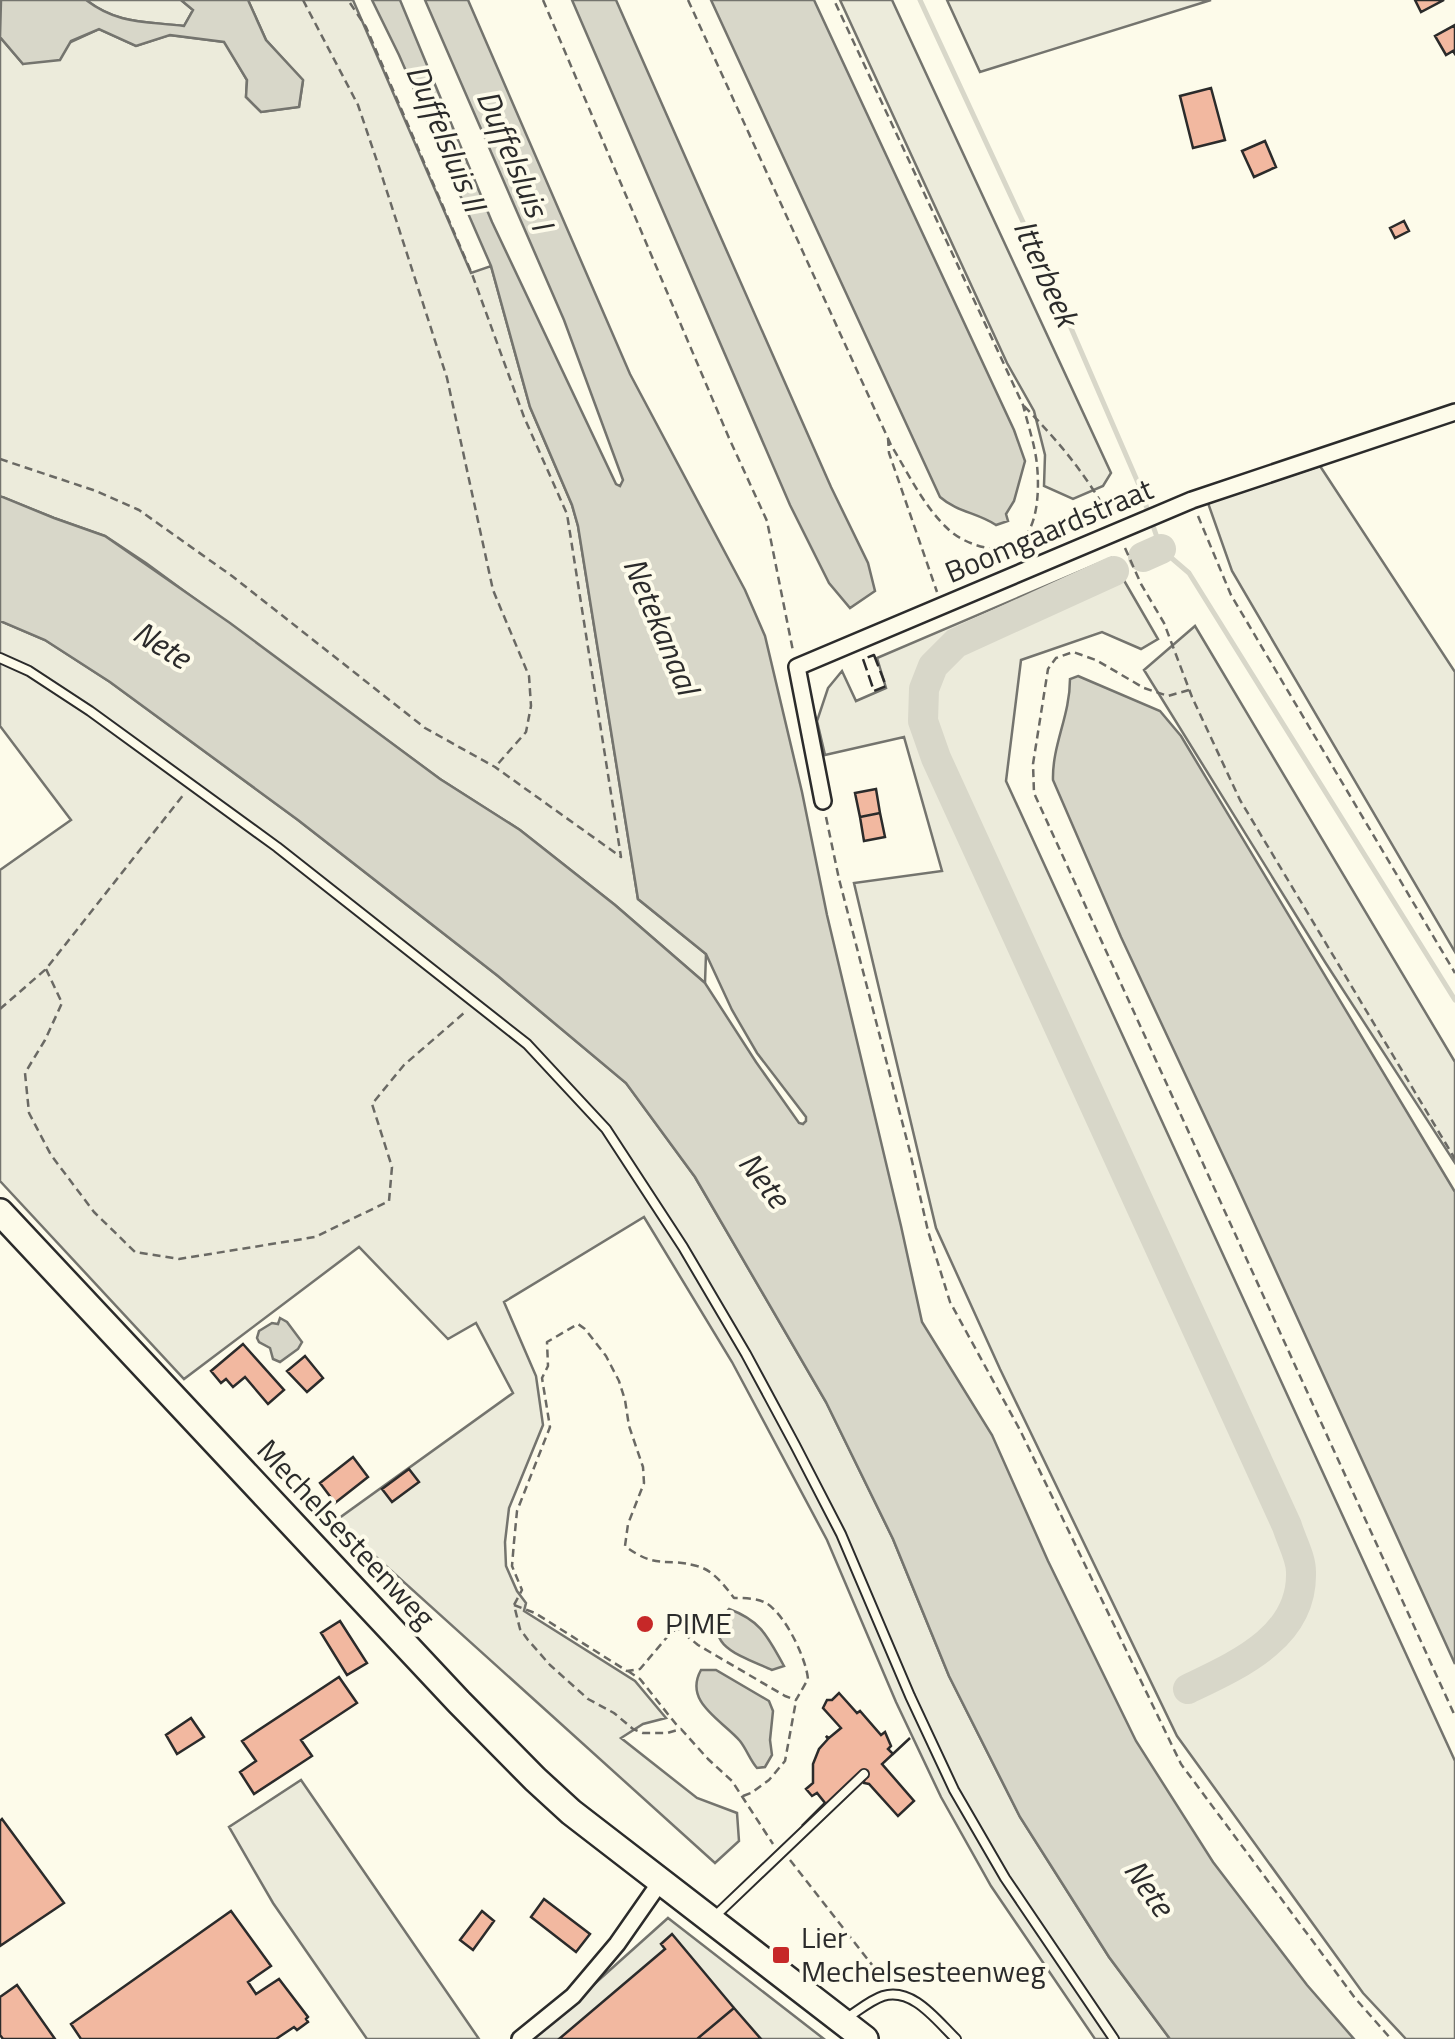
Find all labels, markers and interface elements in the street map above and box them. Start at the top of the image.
water label: Duffelsluis II [394,57,501,222]
water label: Duffelsluis I [465,82,568,240]
water label: Itterbeek [1002,211,1093,337]
street label: Boomgaardstraat [937,465,1160,595]
water label: Netekanaal [612,550,713,704]
water label: Nete [124,608,202,682]
water label: Nete [727,1141,803,1219]
street label: Mechelsesteenweg [247,1428,447,1638]
place label: PIME [665,1600,732,1646]
marker: PIME [634,1613,656,1635]
water label: Nete [1113,1849,1188,1927]
place label: Lier Mechelsesteenweg [801,1914,1046,1994]
marker: Lier Mechelsesteenweg [770,1944,792,1966]

